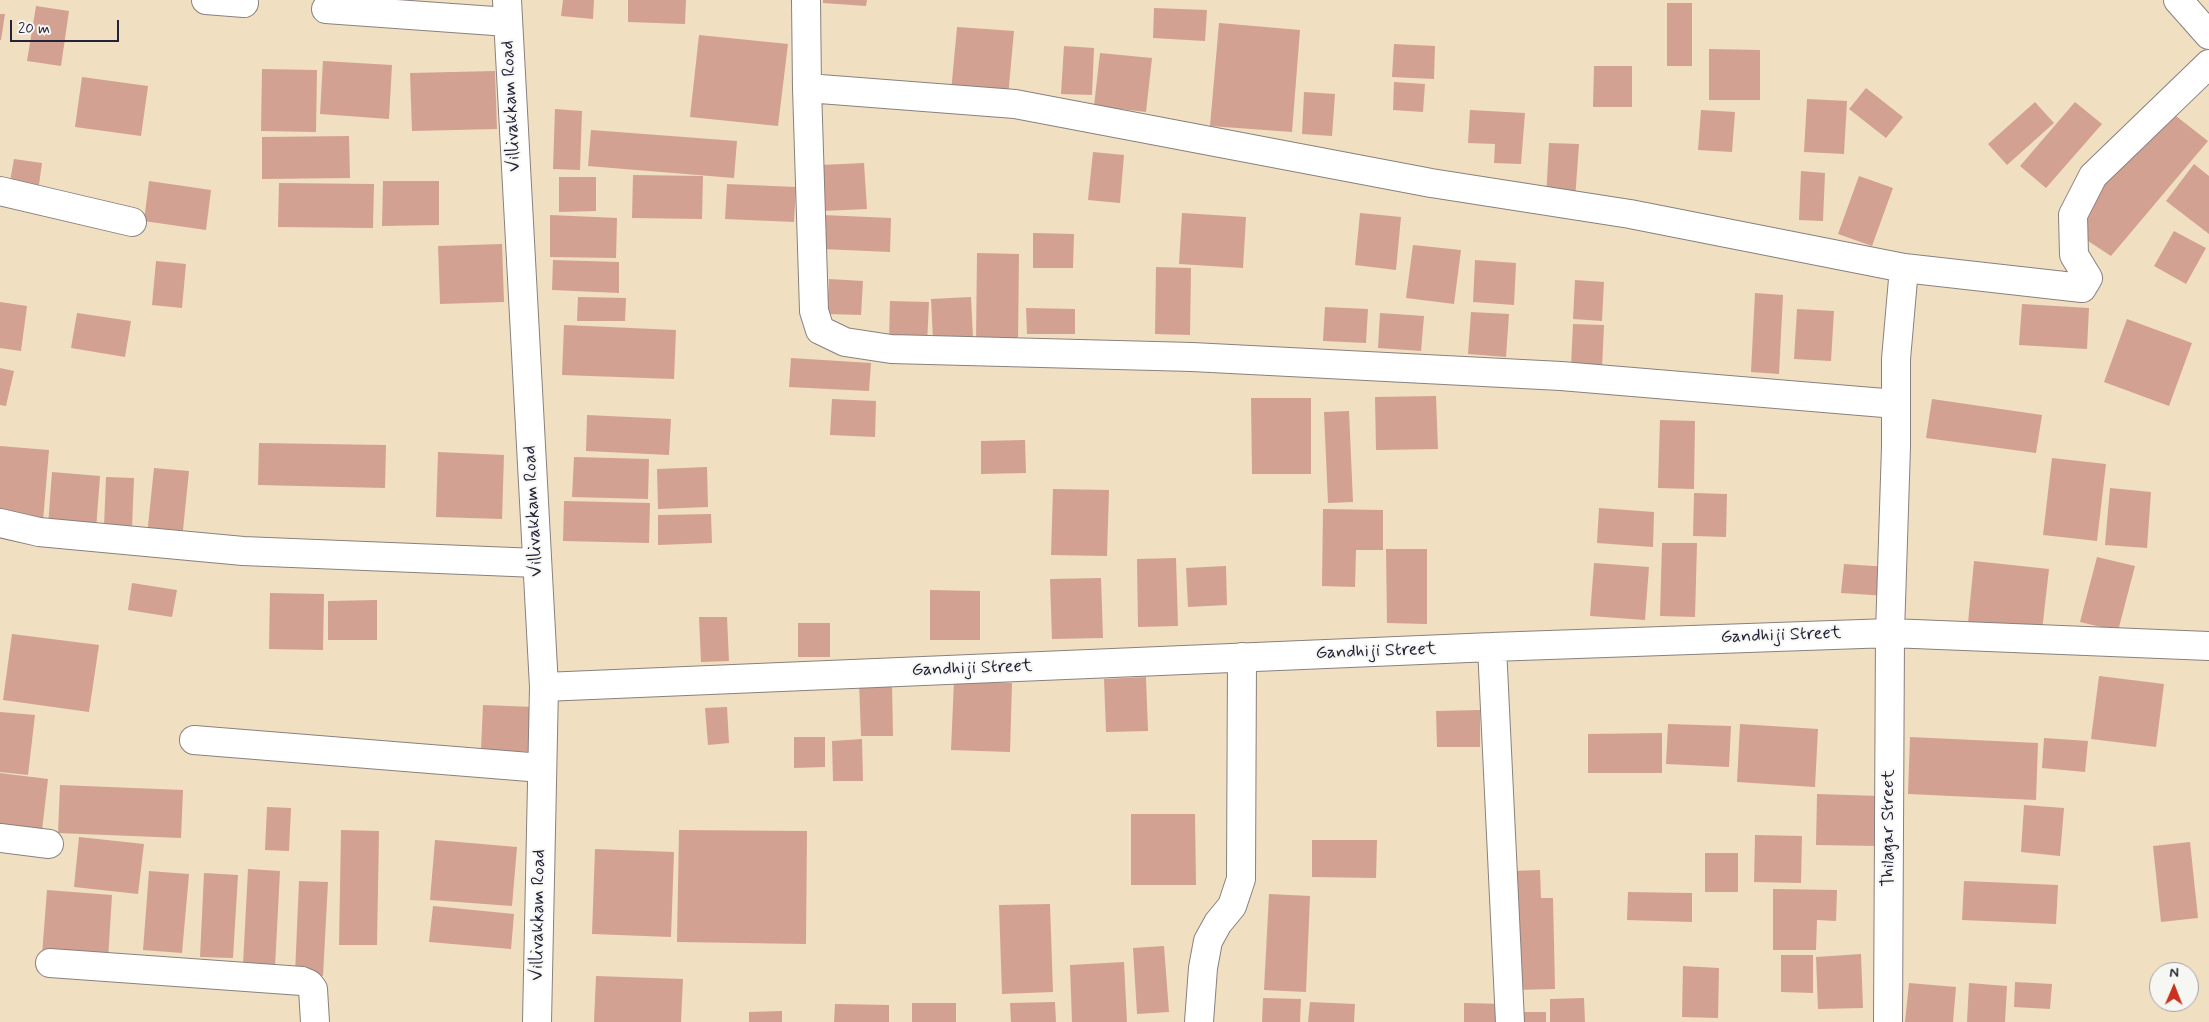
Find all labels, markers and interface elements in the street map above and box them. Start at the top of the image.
scale bar [12,10,121,42]
text: 20 m [18,19,50,39]
street label: Villivakkam Road [498,40,526,172]
street label: Villivakkam Road [520,445,548,577]
street label: Gandhiji Street [1720,623,1842,649]
street label: Gandhiji Street [1315,639,1437,665]
street label: Gandhiji Street [911,656,1033,682]
street label: Thilagar Street [1878,769,1900,887]
street label: Villivakkam Road [527,849,551,981]
north arrow [2149,962,2199,1012]
text: N [2169,964,2179,982]

